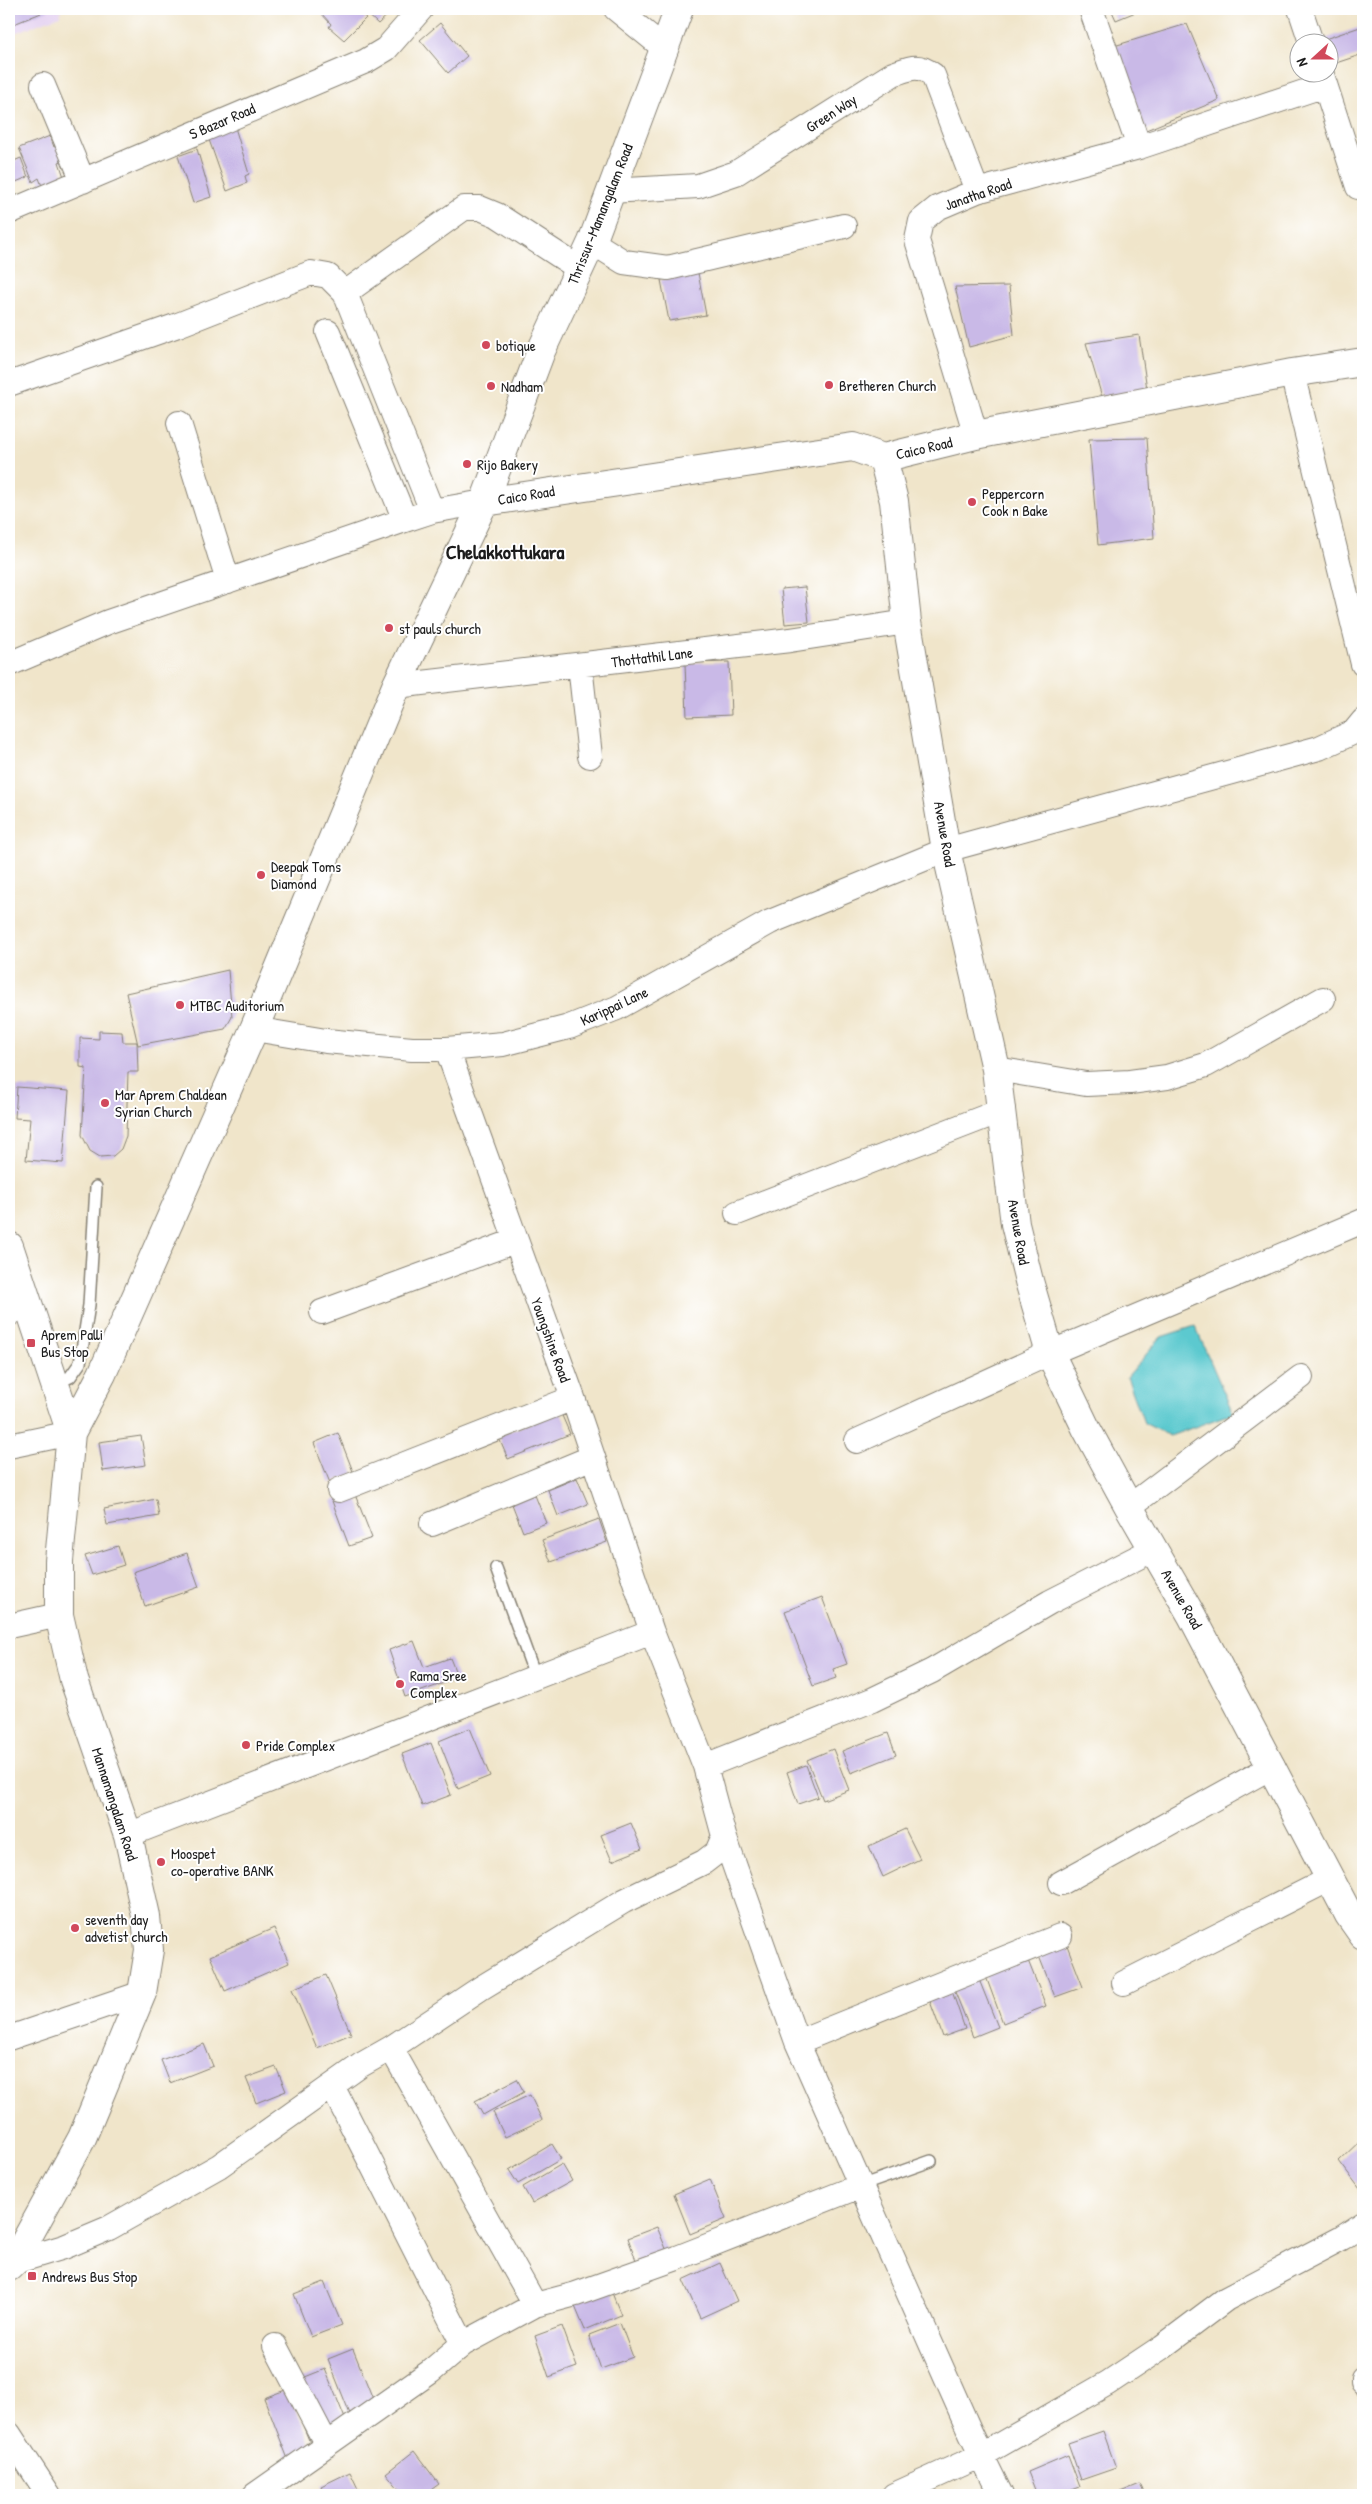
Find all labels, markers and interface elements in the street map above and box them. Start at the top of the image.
north arrow [1290,32,1340,82]
text: N [1291,55,1312,70]
street label: Green Way [802,89,860,137]
street label: S Bazar Road [186,98,258,144]
street label: Thrissur-Mamangalam Road [562,140,638,288]
street label: Janatha Road [942,173,1014,215]
place label: botique [496,335,536,356]
marker: botique [480,339,492,351]
place label: Bretheren Church [839,375,936,396]
place label: Nadham [501,376,543,397]
marker: Bretheren Church [823,379,835,391]
marker: Nadham [485,380,497,392]
street label: Caico Road [894,431,954,465]
place label: Rijo Bakery [477,454,538,475]
marker: Rijo Bakery [461,458,473,470]
street label: Caico Road [496,480,556,510]
place label: Peppercorn Cook n Bake [982,483,1048,521]
marker: Peppercorn Cook n Bake [966,496,978,508]
district label: Chelakkottukara [446,538,564,565]
place label: st pauls church [399,618,481,639]
marker: st pauls church [383,622,395,634]
street label: Thottathil Lane [610,642,694,672]
street label: Avenue Road [929,800,961,869]
place label: Deepak Toms Diamond [271,856,341,894]
marker: Deepak Toms Diamond [255,869,267,881]
street label: Karippai Lane [577,981,651,1031]
place label: MTBC Auditorium [190,995,284,1016]
marker: MTBC Auditorium [174,999,186,1011]
place label: Mar Aprem Chaldean Syrian Church [115,1084,227,1122]
marker: Mar Aprem Chaldean Syrian Church [99,1097,111,1109]
street label: Avenue Road [1003,1198,1035,1267]
street label: Youngshine Road [526,1295,576,1385]
place label: Aprem Palli Bus Stop [41,1324,103,1362]
marker: Aprem Palli Bus Stop [25,1337,37,1349]
street label: Avenue Road [1156,1565,1208,1633]
place label: Rama Sree Complex [410,1665,467,1703]
marker: Rama Sree Complex [394,1678,406,1690]
place label: Pride Complex [256,1735,335,1756]
marker: Pride Complex [240,1739,252,1751]
street label: Mannamangalam Road [87,1745,143,1863]
place label: Moospet co-operative BANK [171,1843,274,1881]
marker: Moospet co-operative BANK [155,1856,167,1868]
place label: seventh day advetist church [85,1909,168,1947]
marker: seventh day advetist church [69,1922,81,1934]
place label: Andrews Bus Stop [42,2266,138,2287]
marker: Andrews Bus Stop [26,2270,38,2282]

